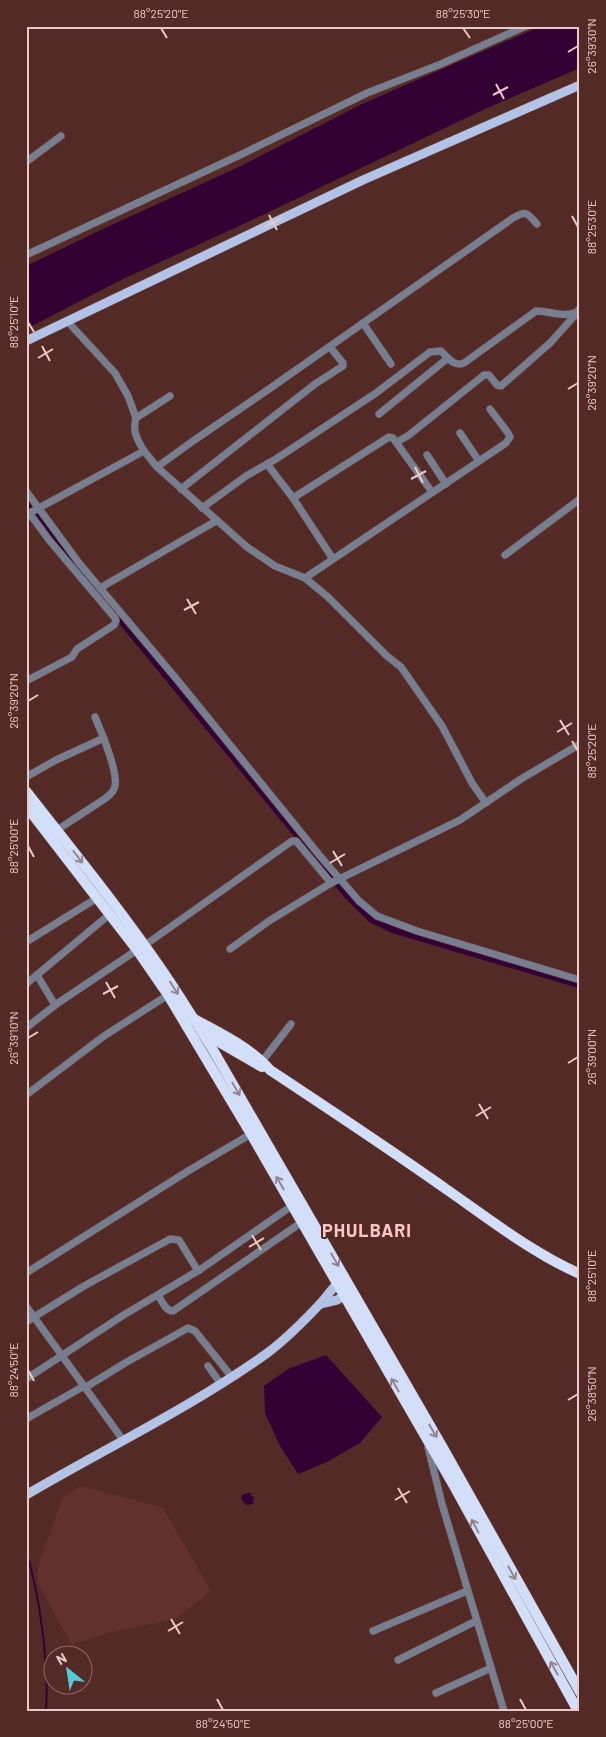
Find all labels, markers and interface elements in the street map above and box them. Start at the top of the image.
text: 88°25'20"E [134,6,188,20]
text: 88°25'30"E [436,6,490,20]
text: 26°39'30"N [584,18,598,74]
text: 88°25'30"E [584,200,598,254]
text: 88°25'10"E [6,296,20,348]
text: 26°39'20"N [584,355,598,411]
text: 26°39'20"N [6,673,20,729]
text: 88°25'20"E [584,724,598,778]
text: 88°25'00"E [6,818,20,874]
one-way arrow [72,850,83,863]
one-way arrow [169,980,179,994]
text: 26°39'10"N [6,1011,20,1065]
text: 26°39'00"N [584,1029,598,1085]
one-way arrow [231,1081,241,1096]
one-way arrow [274,1177,284,1191]
district label: PHULBARI [322,1219,412,1241]
text: 88°25'10"E [584,1250,598,1302]
one-way arrow [330,1252,340,1266]
text: 88°24'50"E [6,1343,20,1397]
text: 26°38'50"N [584,1366,598,1422]
one-way arrow [390,1378,400,1392]
one-way arrow [429,1423,439,1438]
one-way arrow [470,1519,480,1534]
one-way arrow [508,1565,518,1580]
north arrow [42,1644,92,1694]
text: N [53,1649,70,1668]
one-way arrow [549,1662,559,1676]
text: 88°24'50"E [196,1716,250,1730]
text: 88°25'00"E [498,1716,554,1730]

